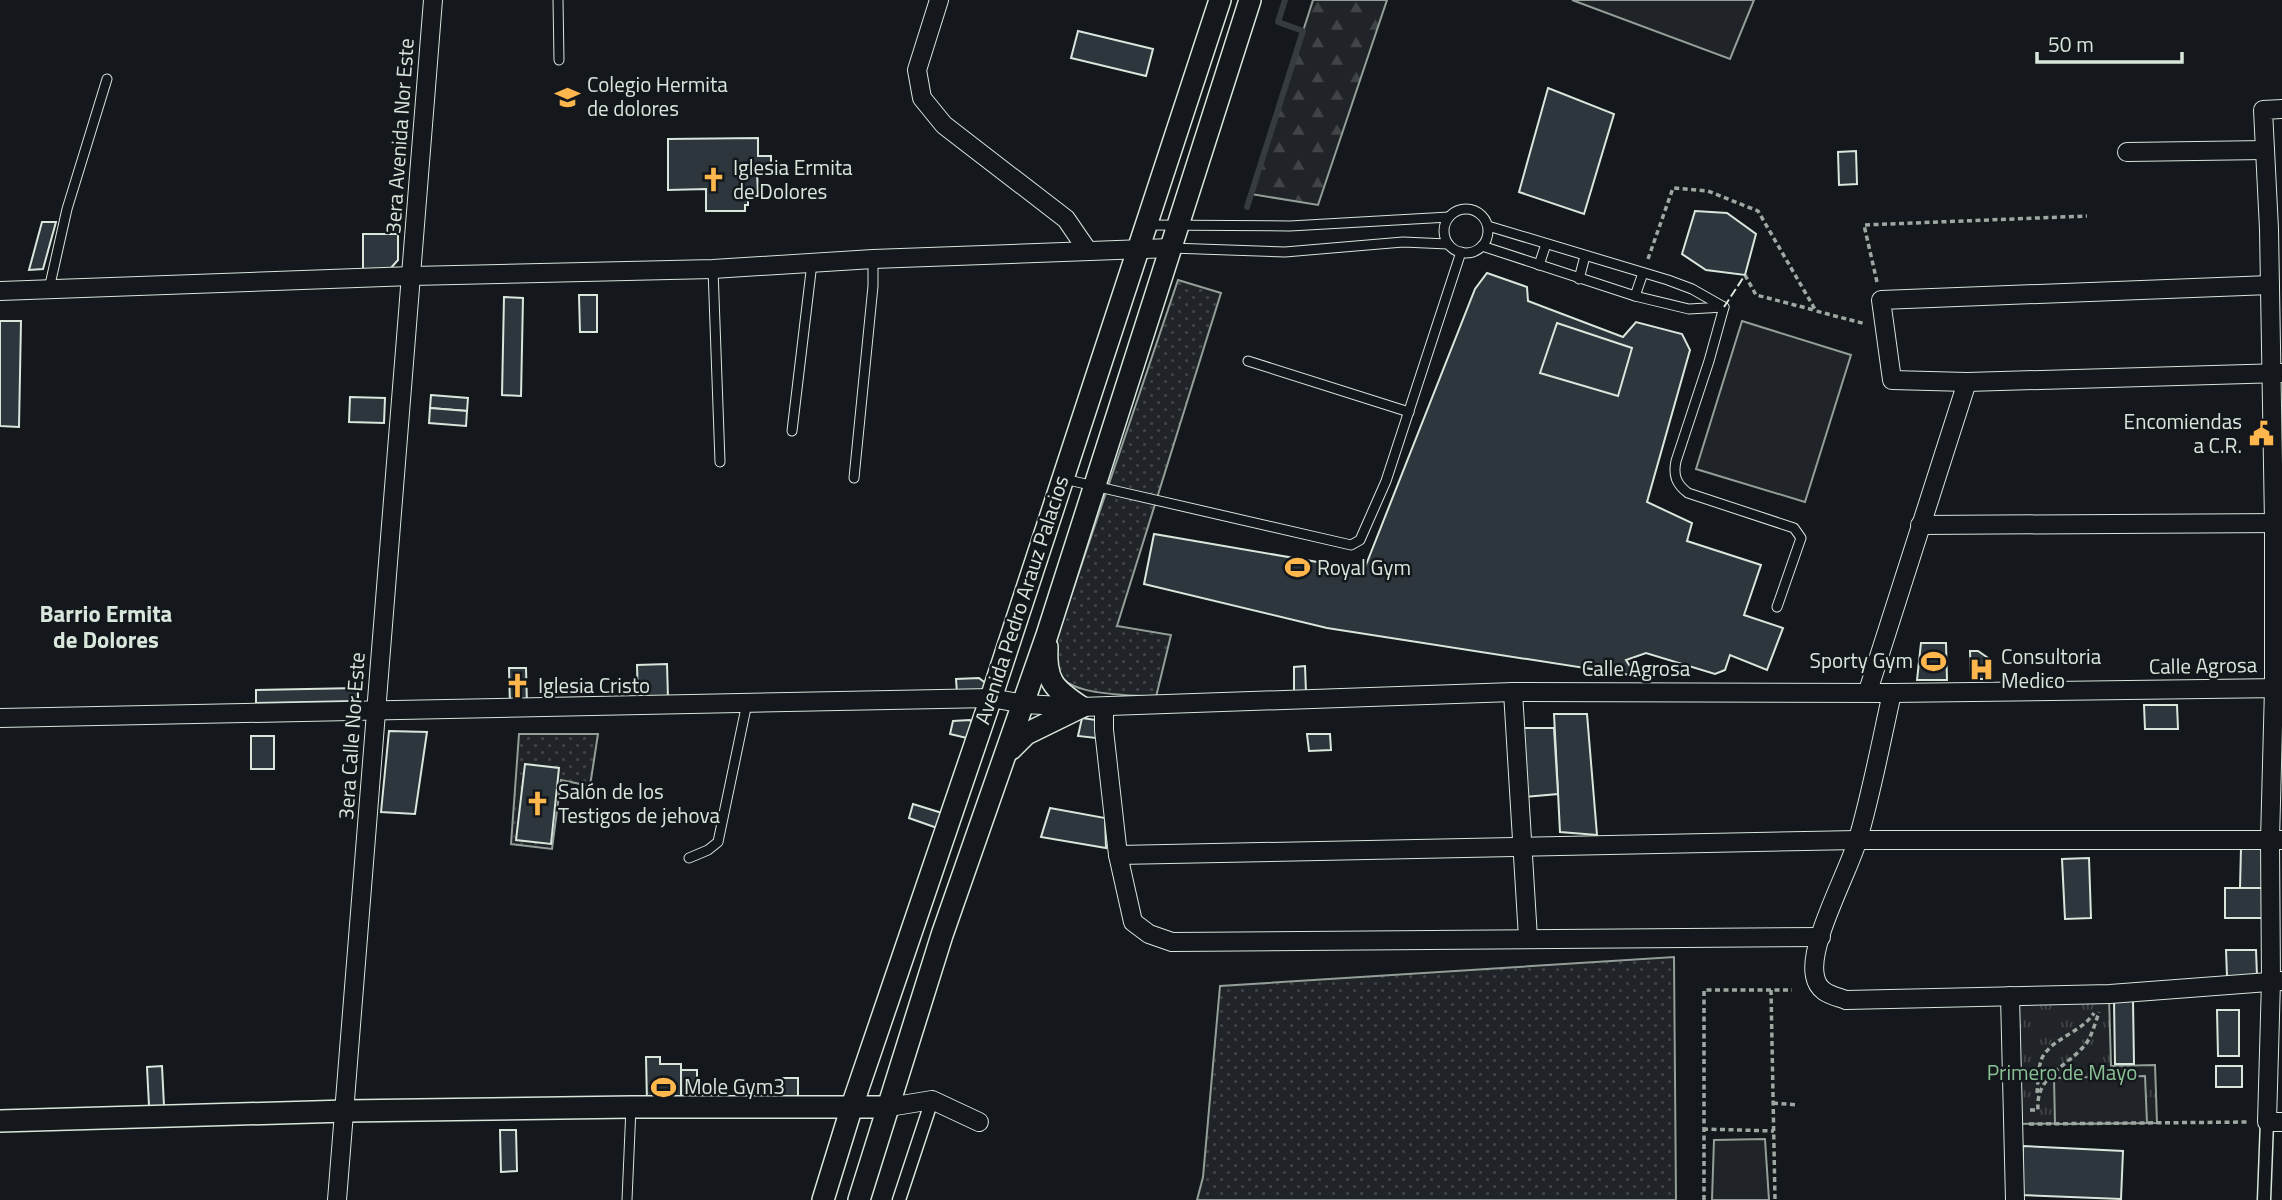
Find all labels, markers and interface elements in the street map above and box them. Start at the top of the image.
scale bar [2037,21,2182,65]
text: 50 m [2048,28,2094,60]
street label: 3era Avenida Nor Este [376,37,422,235]
place label: Colegio Hermita de dolores [587,68,728,124]
school or university icon: Colegio Hermita de dolores [553,83,581,111]
place label: Iglesia Ermita de Dolores [733,151,853,207]
church icon: Iglesia Ermita de Dolores [699,166,727,194]
place label: Encomiendas a C.R. [2124,405,2242,461]
public building icon: Encomiendas a C.R. [2248,420,2276,448]
street label: Avenida Pedro Arauz Palacios [966,471,1076,728]
place label: Royal Gym [1317,551,1411,583]
sports icon: Royal Gym [1283,554,1311,582]
district label: Barrio Ermita de Dolores [40,596,172,657]
place label: Consultoria Medico [2001,640,2102,696]
place label: Sporty Gym [1810,644,1913,676]
sports icon: Sporty Gym [1919,647,1947,675]
street label: Calle Agrosa [2148,648,2258,682]
street label: 3era Calle Nor Este [329,651,373,821]
street label: Calle Agrosa [1582,652,1691,684]
hospital icon: Consultoria Medico [1967,655,1995,683]
place label: Iglesia Cristo [538,669,650,701]
church icon: Iglesia Cristo [504,672,532,700]
place label: Salón de los Testigos de jehova [558,775,720,831]
church icon: Salón de los Testigos de jehova [524,790,552,818]
park label: Primero de Mayo [1987,1056,2137,1088]
place label: Mole Gym3 [684,1070,785,1102]
sports icon: Mole Gym3 [650,1073,678,1101]

